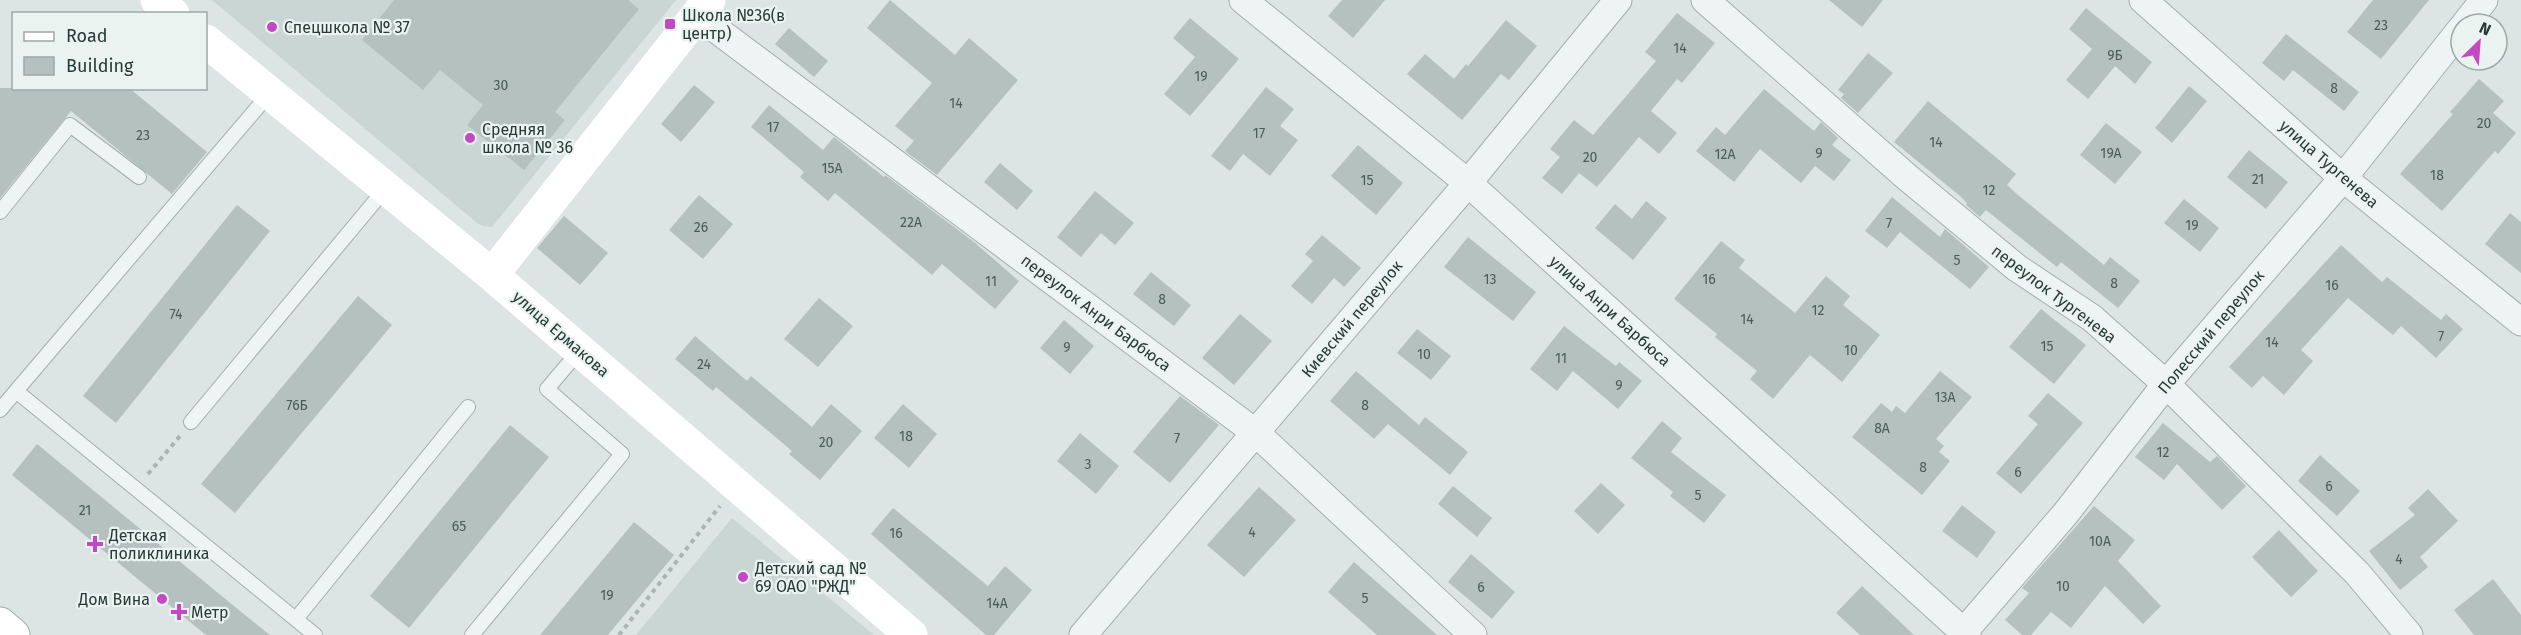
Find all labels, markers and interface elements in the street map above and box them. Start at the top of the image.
place label: Школа №36(в центр) [682,6,785,43]
legend [12,12,207,90]
north arrow [2449,12,2509,72]
marker: Школа №36(в центр) [663,17,677,31]
house number: 23 [2374,17,2388,34]
place label: Спецшкола № 37 [284,18,410,37]
text: N [2476,18,2494,40]
marker: Спецшкола № 37 [265,20,279,34]
text: Road [66,25,108,47]
house number: 14 [1673,40,1687,57]
house number: 9Б [2107,47,2123,64]
text: Building [66,55,134,77]
house number: 19 [1194,68,1208,85]
house number: 30 [494,77,509,94]
house number: 8 [2330,80,2338,97]
house number: 14 [949,95,963,112]
house number: 20 [2477,115,2492,132]
street label: улица Тургенева [2276,116,2382,212]
house number: 17 [767,119,779,136]
place label: Средняя школа № 36 [482,120,573,157]
house number: 17 [1253,125,1265,142]
house number: 23 [136,127,150,144]
marker: Средняя школа № 36 [463,131,477,145]
house number: 14 [1929,134,1943,151]
house number: 9 [1815,145,1823,162]
house number: 19А [2100,145,2122,162]
house number: 12А [1714,146,1736,163]
house number: 20 [1583,149,1598,166]
house number: 15А [821,160,843,177]
house number: 18 [2430,167,2444,184]
house number: 21 [2252,171,2264,188]
house number: 15 [1360,172,1374,189]
house number: 12 [1983,182,1996,199]
house number: 22А [900,214,922,231]
house number: 7 [1886,215,1892,232]
house number: 19 [2185,217,2199,234]
house number: 26 [694,219,708,236]
street label: переулок Тургенева [1988,241,2120,347]
street label: переулок Анри Барбюса [1017,250,1175,376]
street label: улица Анри Барбюса [1546,252,1674,370]
house number: 5 [1953,252,1961,269]
street label: Киевский переулок [1297,256,1407,381]
street label: Полесский переулок [2154,266,2269,398]
house number: 13 [1483,271,1497,288]
house number: 16 [1702,271,1716,288]
house number: 11 [985,273,997,290]
house number: 8 [2110,275,2118,292]
house number: 16 [2325,277,2339,294]
street label: улица Ермакова [509,287,613,381]
house number: 8 [1158,291,1166,308]
house number: 12 [1812,302,1825,319]
house number: 74 [169,306,183,323]
house number: 14 [1740,311,1754,328]
house number: 7 [2438,328,2444,345]
house number: 14 [2265,334,2279,351]
house number: 15 [2040,338,2054,355]
house number: 9 [1063,339,1071,356]
house number: 10 [1844,342,1858,359]
house number: 10 [1417,346,1431,363]
house number: 11 [1555,350,1567,367]
house number: 24 [697,356,712,373]
house number: 9 [1615,377,1623,394]
house number: 13А [1934,389,1956,406]
house number: 76Б [286,397,308,414]
house number: 8 [1361,397,1369,414]
house number: 8А [1874,420,1890,437]
house number: 18 [899,428,913,445]
house number: 7 [1174,430,1180,447]
house number: 20 [819,434,834,451]
house number: 12 [2157,444,2170,461]
house number: 3 [1085,456,1092,473]
house number: 8 [1919,459,1927,476]
house number: 6 [2014,464,2022,481]
house number: 6 [2325,478,2333,495]
house number: 5 [1694,487,1702,504]
house number: 21 [79,502,91,519]
house number: 65 [452,518,466,535]
house number: 4 [1248,524,1256,541]
house number: 16 [889,525,903,542]
place label: Детская поликлиника [108,526,209,563]
house number: 10А [2089,533,2111,550]
marker: Детская поликлиника [86,535,104,553]
house number: 4 [2395,551,2403,568]
place label: Детский сад № 69 ОАО "РЖД" [754,559,867,596]
marker: Детский сад № 69 ОАО "РЖД" [736,570,750,584]
house number: 10 [2056,578,2070,595]
house number: 6 [1477,579,1485,596]
house number: 19 [600,587,614,604]
place label: Дом Вина [77,590,150,609]
house number: 5 [1361,590,1369,607]
marker: Дом Вина [155,592,169,606]
house number: 14А [986,595,1008,612]
place label: Метр [191,603,229,622]
marker: Метр [172,605,186,619]

